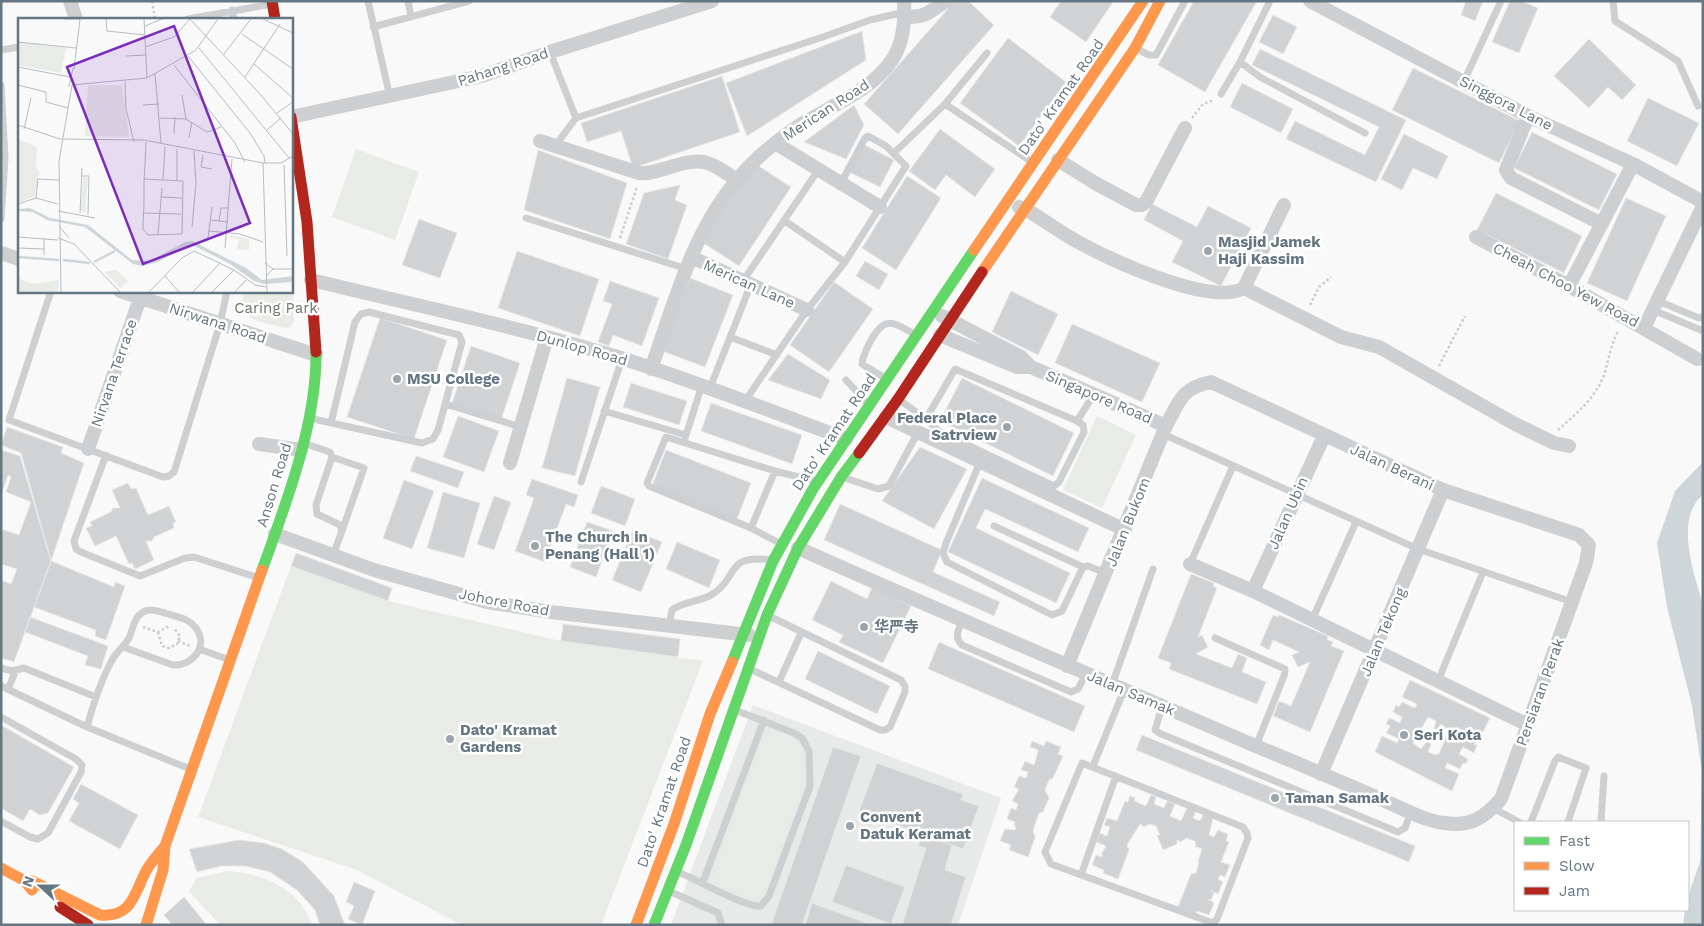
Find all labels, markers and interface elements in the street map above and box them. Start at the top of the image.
inset map [18,18,292,292]
street label: Dato' Kramat Road [1014,36,1108,158]
street label: Pahang Road [455,44,551,90]
street label: Singgora Lane [1456,72,1556,134]
street label: Merican Road [779,75,873,145]
place label: Masjid Jamek Haji Kassim [1218,233,1321,268]
street label: Cheah Choo Yew Road [1490,239,1642,331]
marker: Masjid Jamek Haji Kassim [1202,245,1214,257]
street label: Merican Lane [701,256,797,312]
street label: Nirwana Road [167,299,269,347]
park label: Caring Park [234,299,318,317]
street label: Nirvana Terrace [87,317,141,429]
street label: Dunlop Road [534,326,630,370]
street label: Singapore Road [1043,366,1155,428]
place label: MSU College [407,370,500,388]
street label: Dato' Kramat Road [788,370,880,494]
marker: MSU College [391,373,403,385]
place label: Federal Place Satrview [897,409,997,444]
marker: Federal Place Satrview [1001,421,1013,433]
street label: Jalan Berani [1347,440,1437,494]
street label: Anson Road [253,441,295,529]
street label: Jalan Ubin [1264,474,1312,552]
street label: Jalan Bukom [1102,475,1154,569]
place label: The Church in Penang (Hall 1) [545,528,655,563]
marker: The Church in Penang (Hall 1) [529,540,541,552]
street label: Johore Road [457,584,551,620]
street label: Jalan Tekong [1356,585,1410,679]
place label: 华严寺 [874,618,919,636]
marker: 华严寺 [858,621,870,633]
street label: Persiaran Perak [1512,635,1568,748]
street label: Jalan Samak [1084,666,1178,720]
place label: Dato' Kramat Gardens [460,721,557,756]
place label: Seri Kota [1414,726,1482,744]
marker: Seri Kota [1398,729,1410,741]
marker: Dato' Kramat Gardens [444,733,456,745]
street label: Dato' Kramat Road [633,734,695,870]
place label: Taman Samak [1285,789,1390,807]
marker: Taman Samak [1269,792,1281,804]
place label: Convent Datuk Keramat [860,808,971,843]
marker: Convent Datuk Keramat [844,820,856,832]
legend [1514,821,1689,911]
text: Fast [1559,832,1591,850]
text: Slow [1559,857,1595,875]
north arrow [15,861,65,911]
text: N [19,874,37,889]
text: Jam [1559,882,1590,900]

